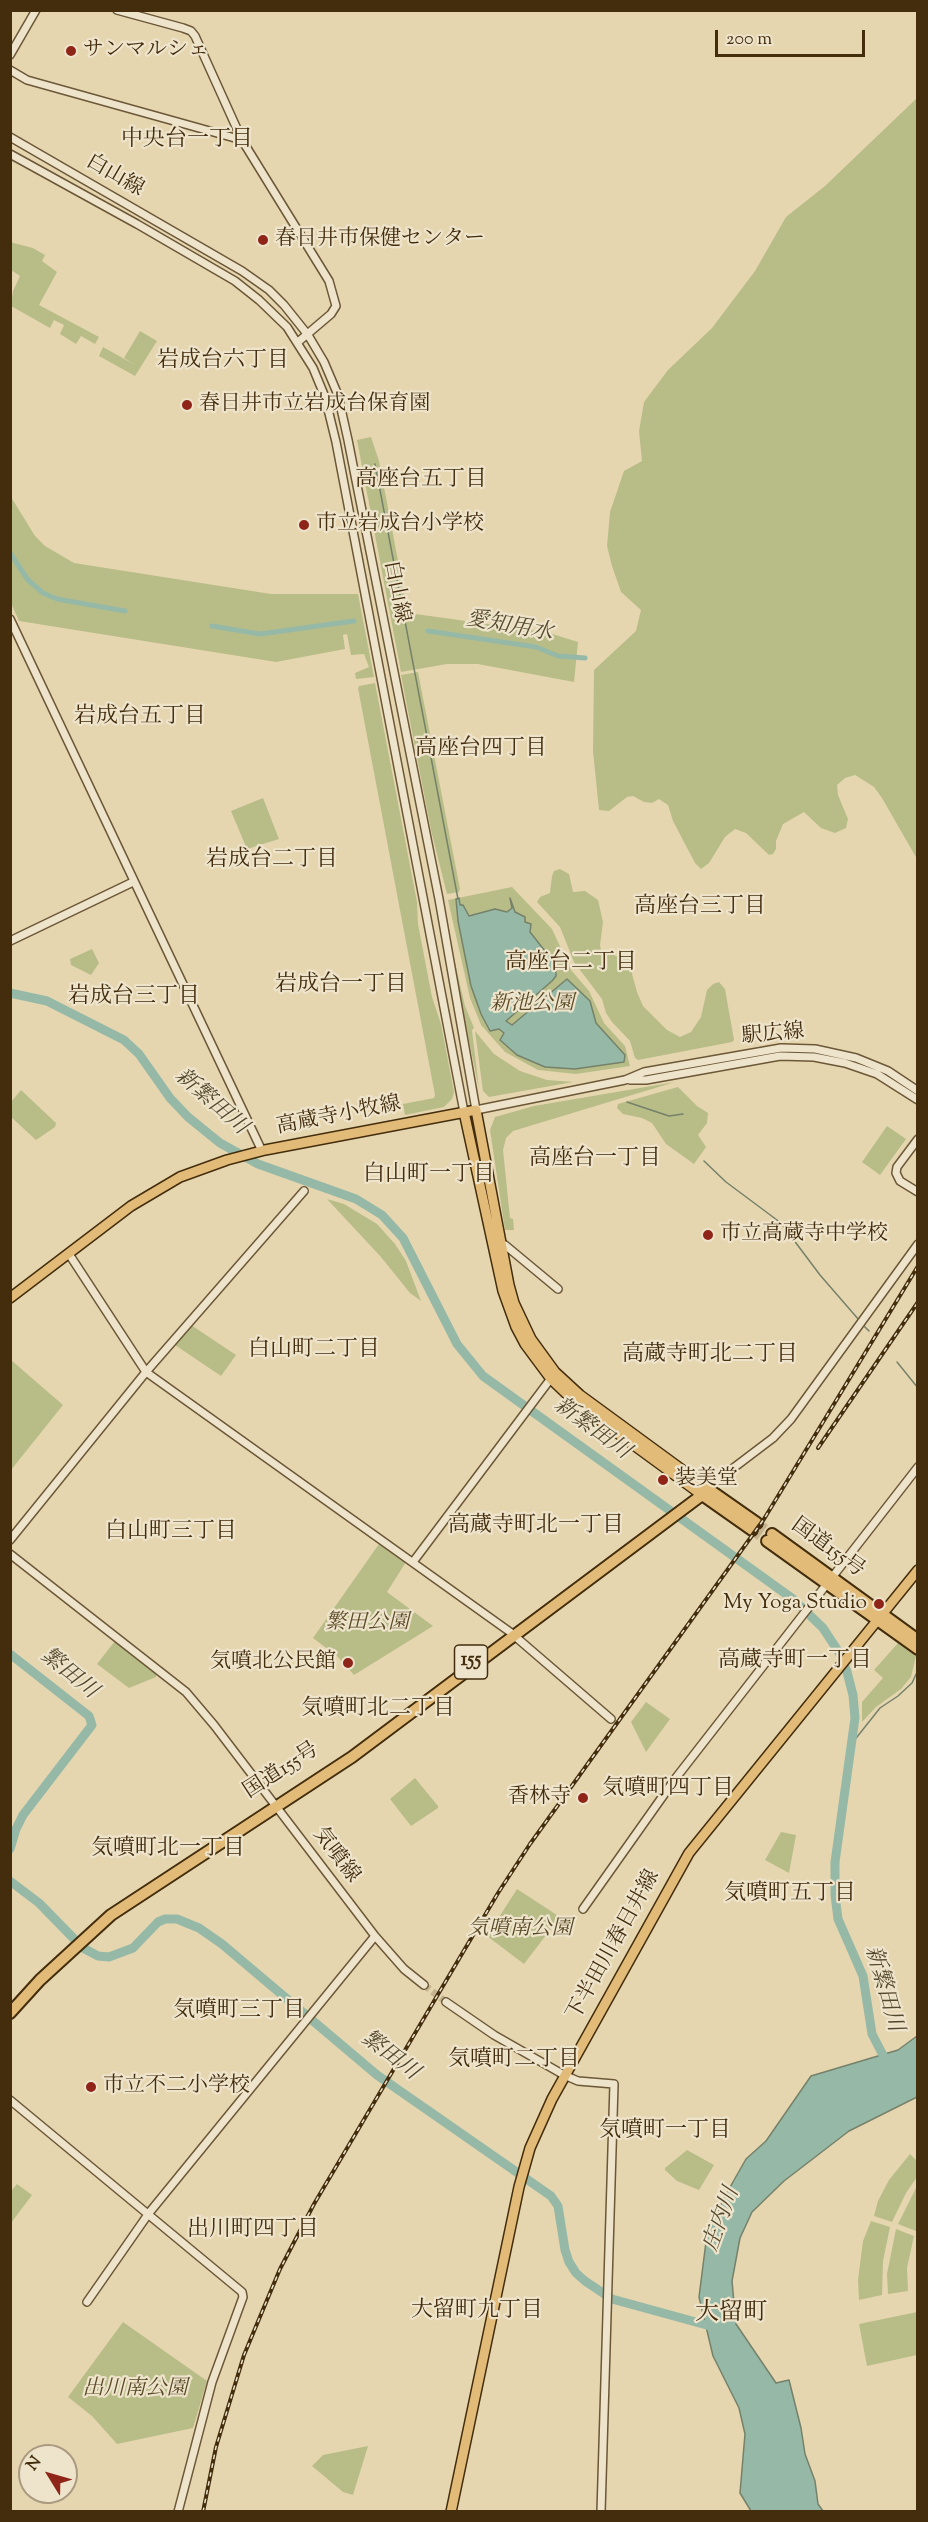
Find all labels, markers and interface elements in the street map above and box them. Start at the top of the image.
scale bar [718,18,868,56]
text: 200 m [726,27,772,53]
place label: サンマルシェ [83,38,209,64]
marker: サンマルシェ [64,44,78,58]
district label: 中央台一丁目 [121,128,253,154]
street label: 白山線 [80,150,148,204]
place label: 春日井市保健センター [275,227,485,253]
marker: 春日井市保健センター [256,233,270,247]
district label: 岩成台六丁目 [157,349,289,375]
place label: 春日井市立岩成台保育園 [199,392,430,418]
marker: 春日井市立岩成台保育園 [180,398,194,412]
district label: 高座台五丁目 [355,468,487,494]
place label: 市立岩成台小学校 [316,512,484,538]
marker: 市立岩成台小学校 [297,518,311,532]
street label: 白山線 [377,559,413,625]
water label: 愛知用水 [463,607,555,649]
district label: 岩成台五丁目 [74,705,206,731]
district label: 高座台四丁目 [415,737,547,763]
district label: 岩成台二丁目 [206,848,338,874]
district label: 高座台三丁目 [634,895,766,921]
district label: 高座台二丁目 [505,951,637,977]
district label: 岩成台一丁目 [275,973,407,999]
district label: 岩成台三丁目 [68,985,200,1011]
park label: 新池公園 [490,992,574,1018]
street label: 駅広線 [741,1021,805,1051]
water label: 新繁田川 [168,1064,252,1142]
street label: 高蔵寺小牧線 [275,1093,403,1141]
district label: 高座台一丁目 [529,1147,661,1173]
district label: 白山町一丁目 [363,1163,495,1189]
place label: 市立高蔵寺中学校 [720,1222,888,1248]
marker: 市立高蔵寺中学校 [701,1228,715,1242]
district label: 白山町二丁目 [248,1338,380,1364]
district label: 高蔵寺町北二丁目 [622,1343,798,1369]
water label: 新繁田川 [548,1393,634,1467]
place label: 装美堂 [675,1467,738,1493]
marker: 装美堂 [656,1473,670,1487]
district label: 高蔵寺町北一丁目 [448,1514,624,1540]
street label: 国道155号 [785,1514,869,1584]
district label: 白山町三丁目 [105,1520,237,1546]
place label: My Yoga Studio [723,1591,867,1617]
marker: My Yoga Studio [872,1597,886,1611]
park label: 繁田公園 [325,1611,409,1637]
water label: 繁田川 [34,1644,102,1706]
road number: 155 [454,1645,488,1679]
district label: 高蔵寺町一丁目 [718,1649,872,1675]
place label: 気噴北公民館 [210,1650,336,1676]
marker: 気噴北公民館 [341,1656,355,1670]
district label: 気噴町北二丁目 [301,1697,455,1723]
street label: 国道155号 [240,1738,324,1806]
district label: 気噴町四丁目 [602,1777,734,1803]
place label: 香林寺 [508,1785,571,1811]
marker: 香林寺 [576,1791,590,1805]
street label: 気噴線 [306,1823,364,1889]
district label: 気噴町北一丁目 [91,1837,245,1863]
street label: 下半田川春日井線 [563,1866,667,2026]
district label: 気噴町五丁目 [724,1882,856,1908]
park label: 気噴南公園 [468,1917,572,1943]
water label: 新繁田川 [857,1943,907,2035]
district label: 気噴町三丁目 [173,1999,305,2025]
water label: 繁田川 [355,2027,423,2087]
district label: 気噴町二丁目 [448,2048,580,2074]
place label: 市立不二小学校 [103,2074,250,2100]
marker: 市立不二小学校 [84,2080,98,2094]
district label: 気噴町一丁目 [599,2119,731,2145]
water label: 庄内川 [699,2184,747,2256]
district label: 出川町四丁目 [187,2218,319,2244]
district label: 大留町九丁目 [411,2299,543,2325]
district label: 大留町 [695,2301,767,2329]
park label: 出川南公園 [83,2377,187,2403]
north arrow [18,2444,78,2504]
text: N [22,2452,48,2476]

